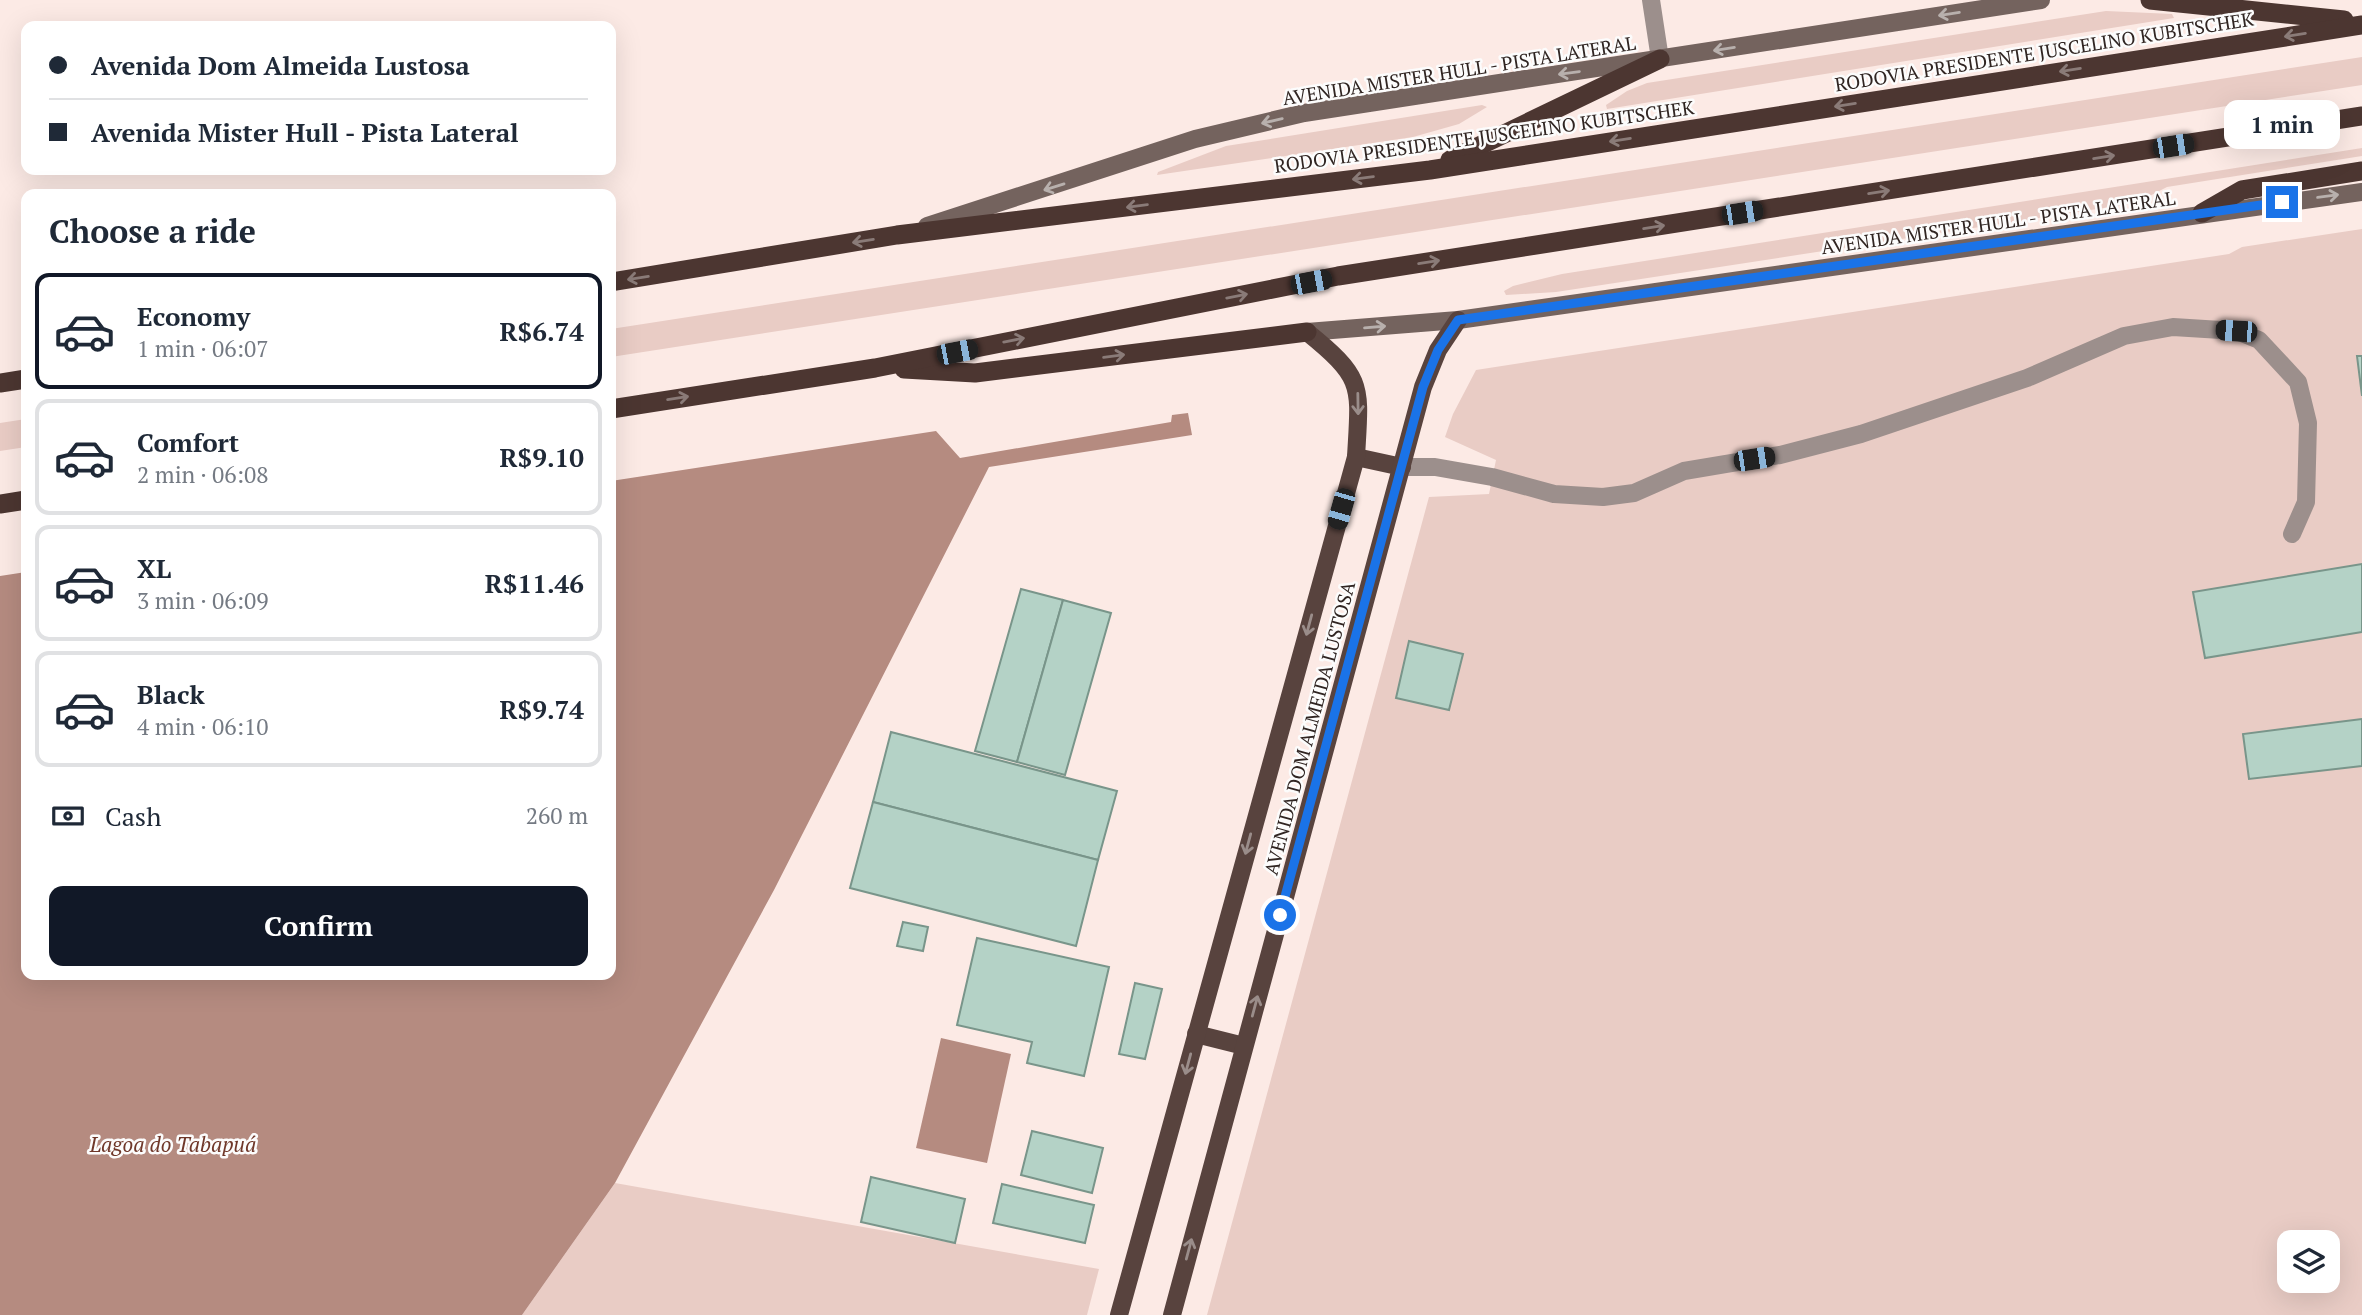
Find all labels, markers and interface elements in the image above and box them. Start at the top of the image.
street label: RODOVIA PRESIDENTE JUSCELINO KUBITSCHEK [1833,5,2256,96]
one-way arrow [1938,8,1961,21]
one-way arrow [2284,29,2306,42]
street label: AVENIDA MISTER HULL - PISTA LATERAL [1281,30,1638,110]
one-way arrow [1713,43,1736,56]
text: Avenida Dom Almeida Lustosa [91,48,470,82]
one-way arrow [2059,64,2082,77]
one-way arrow [1558,67,1581,80]
street label: RODOVIA PRESIDENTE JUSCELINO KUBITSCHEK [1273,94,1696,178]
one-way arrow [1834,99,1857,112]
callout: 1 min [2224,100,2340,150]
text: 1 min [2251,109,2313,140]
text: Avenida Mister Hull - Pista Lateral [91,115,519,149]
one-way arrow [1261,115,1283,128]
car [2151,132,2196,160]
one-way arrow [1609,134,1632,147]
one-way arrow [2092,150,2115,163]
one-way arrow [1352,171,1374,184]
one-way arrow [1043,181,1065,194]
street label: AVENIDA MISTER HULL - PISTA LATERAL [1819,185,2177,259]
one-way arrow [1867,185,1890,198]
route end [2266,186,2298,218]
one-way arrow [2316,190,2339,203]
one-way arrow [1126,199,1149,212]
car [1720,199,1765,227]
text: Choose a ride [49,210,256,252]
one-way arrow [1642,220,1665,233]
one-way arrow [852,235,874,248]
one-way arrow [1418,255,1440,268]
car [1289,268,1334,296]
one-way arrow [627,272,650,285]
one-way arrow [1225,289,1248,303]
text: Economy [137,299,250,333]
icon: car [53,300,116,363]
text: R$6.74 [499,314,584,348]
car [2215,319,2258,343]
one-way arrow [1363,320,1386,333]
text: 1 min · 06:07 [137,333,269,364]
one-way arrow [1002,333,1025,347]
car [935,338,980,366]
one-way arrow [1102,350,1124,363]
one-way arrow [666,391,689,404]
one-way arrow [1351,392,1365,415]
text: Comfort [137,425,239,459]
icon: car [53,426,116,489]
text: R$9.10 [499,440,584,474]
car [1732,445,1777,473]
text: 2 min · 06:08 [137,459,269,490]
car [1326,486,1357,532]
text: XL [137,551,171,585]
icon: car [53,552,116,615]
text: R$11.46 [485,566,584,600]
street label: AVENIDA DOM ALMEIDA LUSTOSA [1258,579,1360,877]
text: 3 min · 06:09 [137,585,269,616]
one-way arrow [1302,613,1315,636]
text: Black [137,677,205,711]
icon: car [53,678,116,741]
text: R$9.74 [499,692,584,726]
text: 4 min · 06:10 [137,711,269,742]
icon: cash [49,797,87,835]
text: Cash [105,799,161,833]
text: 260 m [526,800,588,831]
one-way arrow [1241,833,1254,855]
button: Confirm [49,886,588,966]
route start [1264,899,1296,931]
one-way arrow [1249,995,1262,1018]
one-way arrow [1180,1052,1193,1074]
water label: Lagoa do Tabapuá [89,1130,256,1158]
map controls [2277,1230,2340,1293]
button: layers [2277,1230,2340,1293]
one-way arrow [1184,1238,1197,1260]

